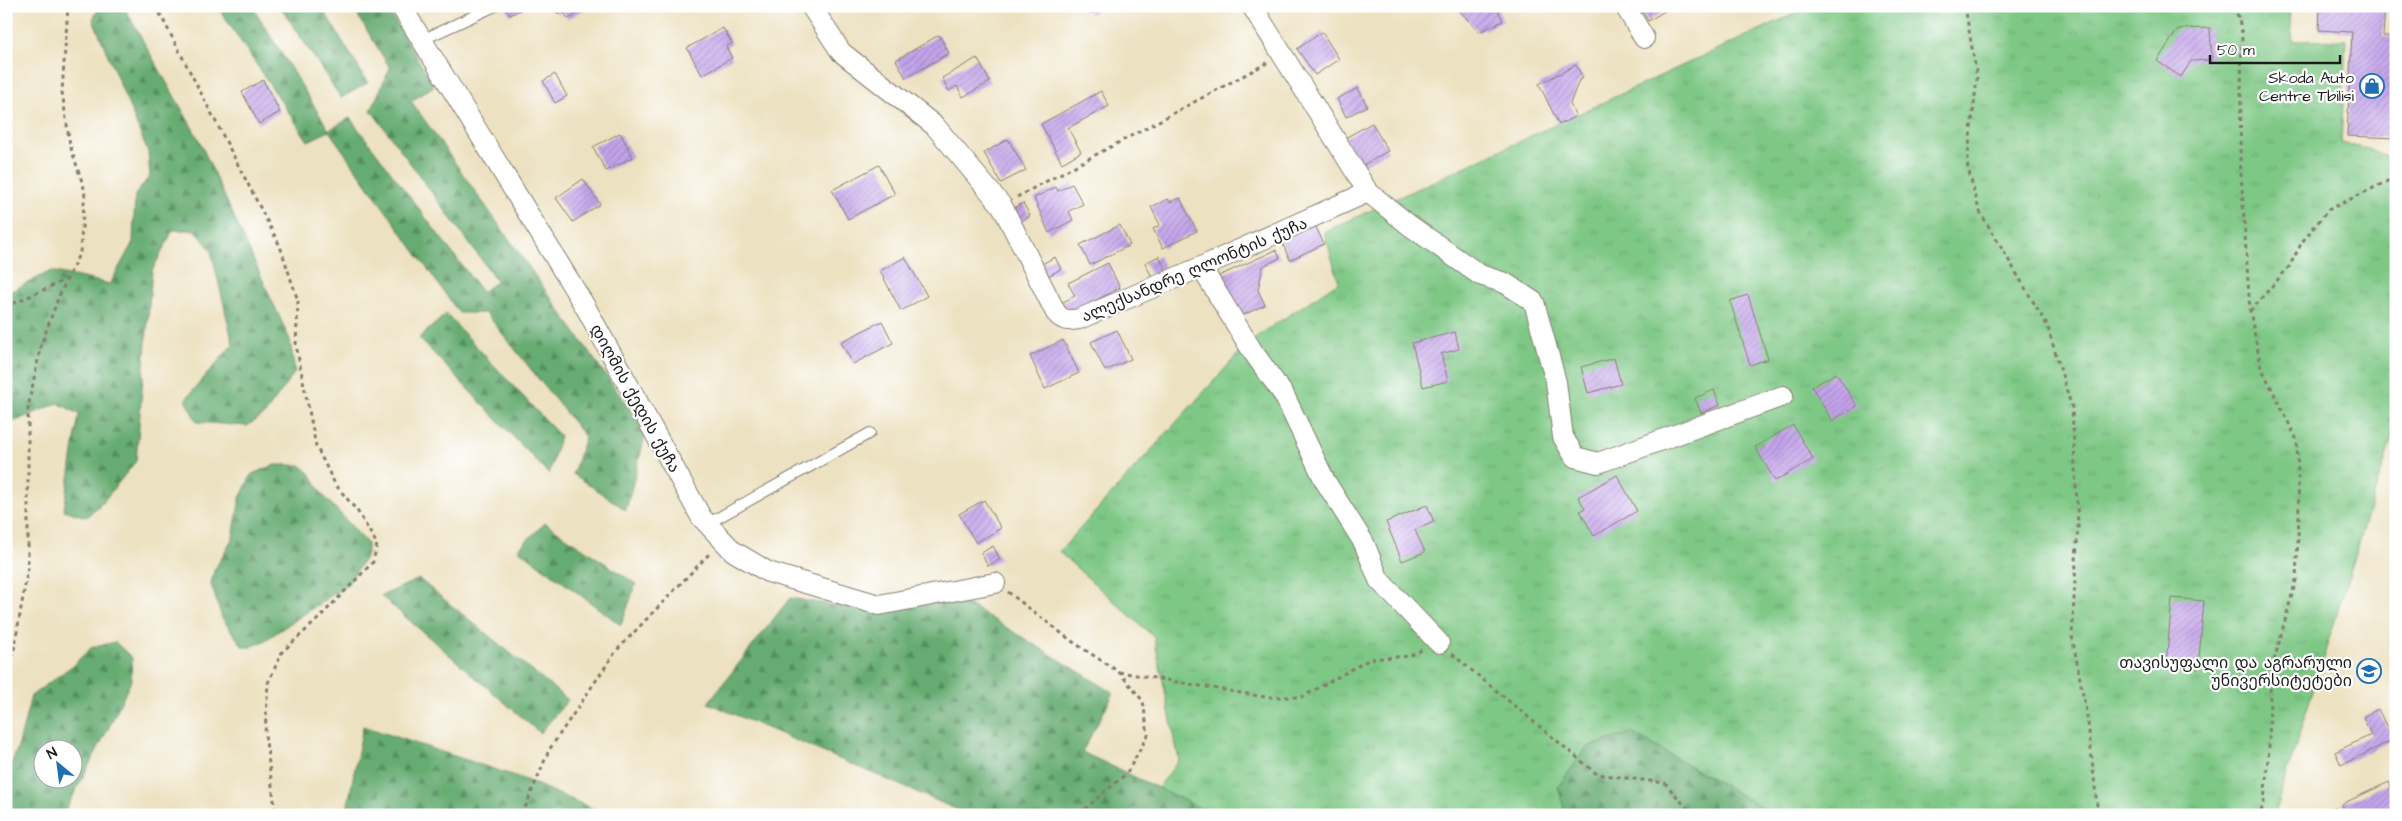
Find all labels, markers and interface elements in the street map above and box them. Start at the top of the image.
scale bar [2210,32,2340,64]
text: 50 m [2217,40,2255,61]
place label: Skoda Auto Centre Tbilisi [2259,67,2355,107]
shop icon: Skoda Auto Centre Tbilisi [2359,73,2385,99]
street label: ალექსანდრე ღლონტის ქუჩა [1078,212,1311,328]
street label: დიღმის ქედის ქუჩა [585,320,685,477]
place label: თავისუფალი და აგრარული უნივერსიტეტები [2119,652,2352,692]
school or university icon: თავისუფალი და აგრარული უნივერსიტეტები [2356,658,2382,684]
north arrow [32,738,82,788]
text: N [43,743,61,764]

